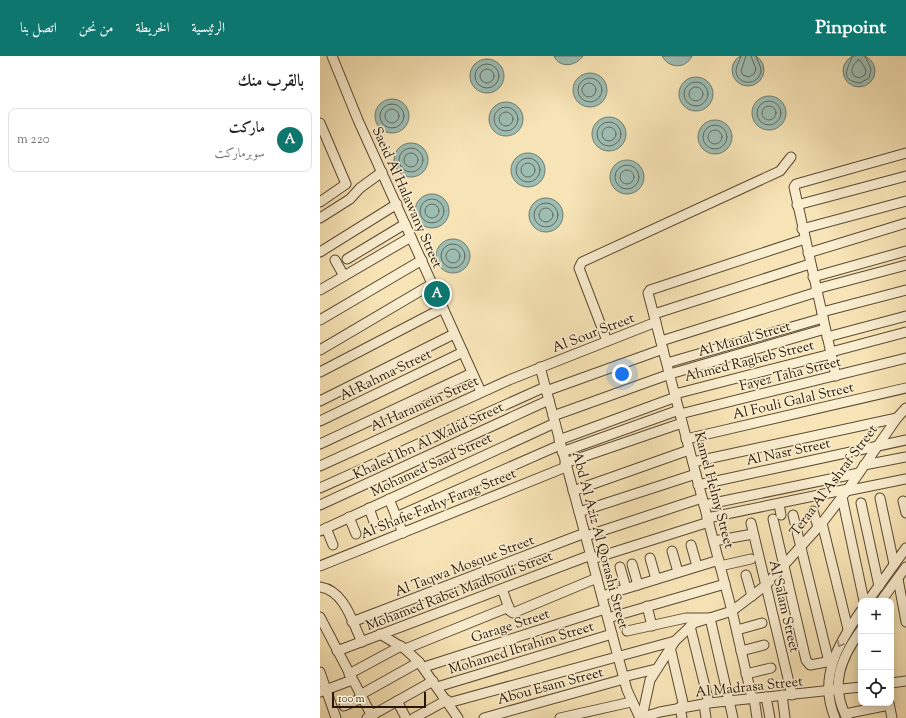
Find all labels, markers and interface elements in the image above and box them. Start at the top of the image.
text: Pinpoint [815,15,886,42]
text: اتصل بنا [20,19,57,39]
text: من نحن [79,19,113,39]
text: الخريطة [135,19,170,39]
text: الرئيسية [192,19,225,39]
text: بالقرب منك [238,70,304,94]
text: ماركت [229,118,265,139]
street label: Saeid Al Halawany Street [366,124,446,272]
text: 220 m [17,131,50,149]
text: A [285,131,295,149]
text: سوبرماركت [215,145,265,163]
pin: A [424,279,450,309]
street label: Al Sour Street [550,309,638,359]
street label: Al Manal Street [696,317,793,363]
street label: Ahmed Ragheb Street [683,336,817,388]
street label: Al Rahma Street [336,345,435,407]
street label: Fayez Taha Street [738,353,844,397]
your location [612,364,632,384]
street label: Al Haramein Street [367,372,482,438]
street label: Al Fouli Galal Street [731,378,856,426]
street label: Khaled Ibn Al Walid Street [350,398,508,486]
street label: Teraa Al Ashraf Street [786,421,883,541]
street label: Mohamed Saad Street [368,429,496,503]
street label: Kamel Helmy Street [688,430,738,551]
street label: Al Nasr Street [744,434,833,472]
street label: Abd Al Aziz Al Qorashi Street [566,449,632,632]
street label: Al Shafie Fathy Farag Street [358,464,520,545]
street label: Al Taqwa Mosque Street [392,531,538,603]
street label: Mohamed Rabei Madbouli Street [363,547,556,637]
street label: Al Salam Street [763,558,803,655]
map controls [858,598,894,706]
button: + [858,598,894,634]
street label: Garage Street [469,605,553,649]
street label: Mohamed Ibrahim Street [447,617,597,681]
button: − [858,634,894,670]
one-way arrow [837,640,844,647]
street label: Abou Esam Street [495,663,606,711]
button: locate [858,670,894,706]
street label: Al Madrasa Street [694,672,804,704]
scale bar [332,690,426,709]
text: 100 m [338,691,365,707]

